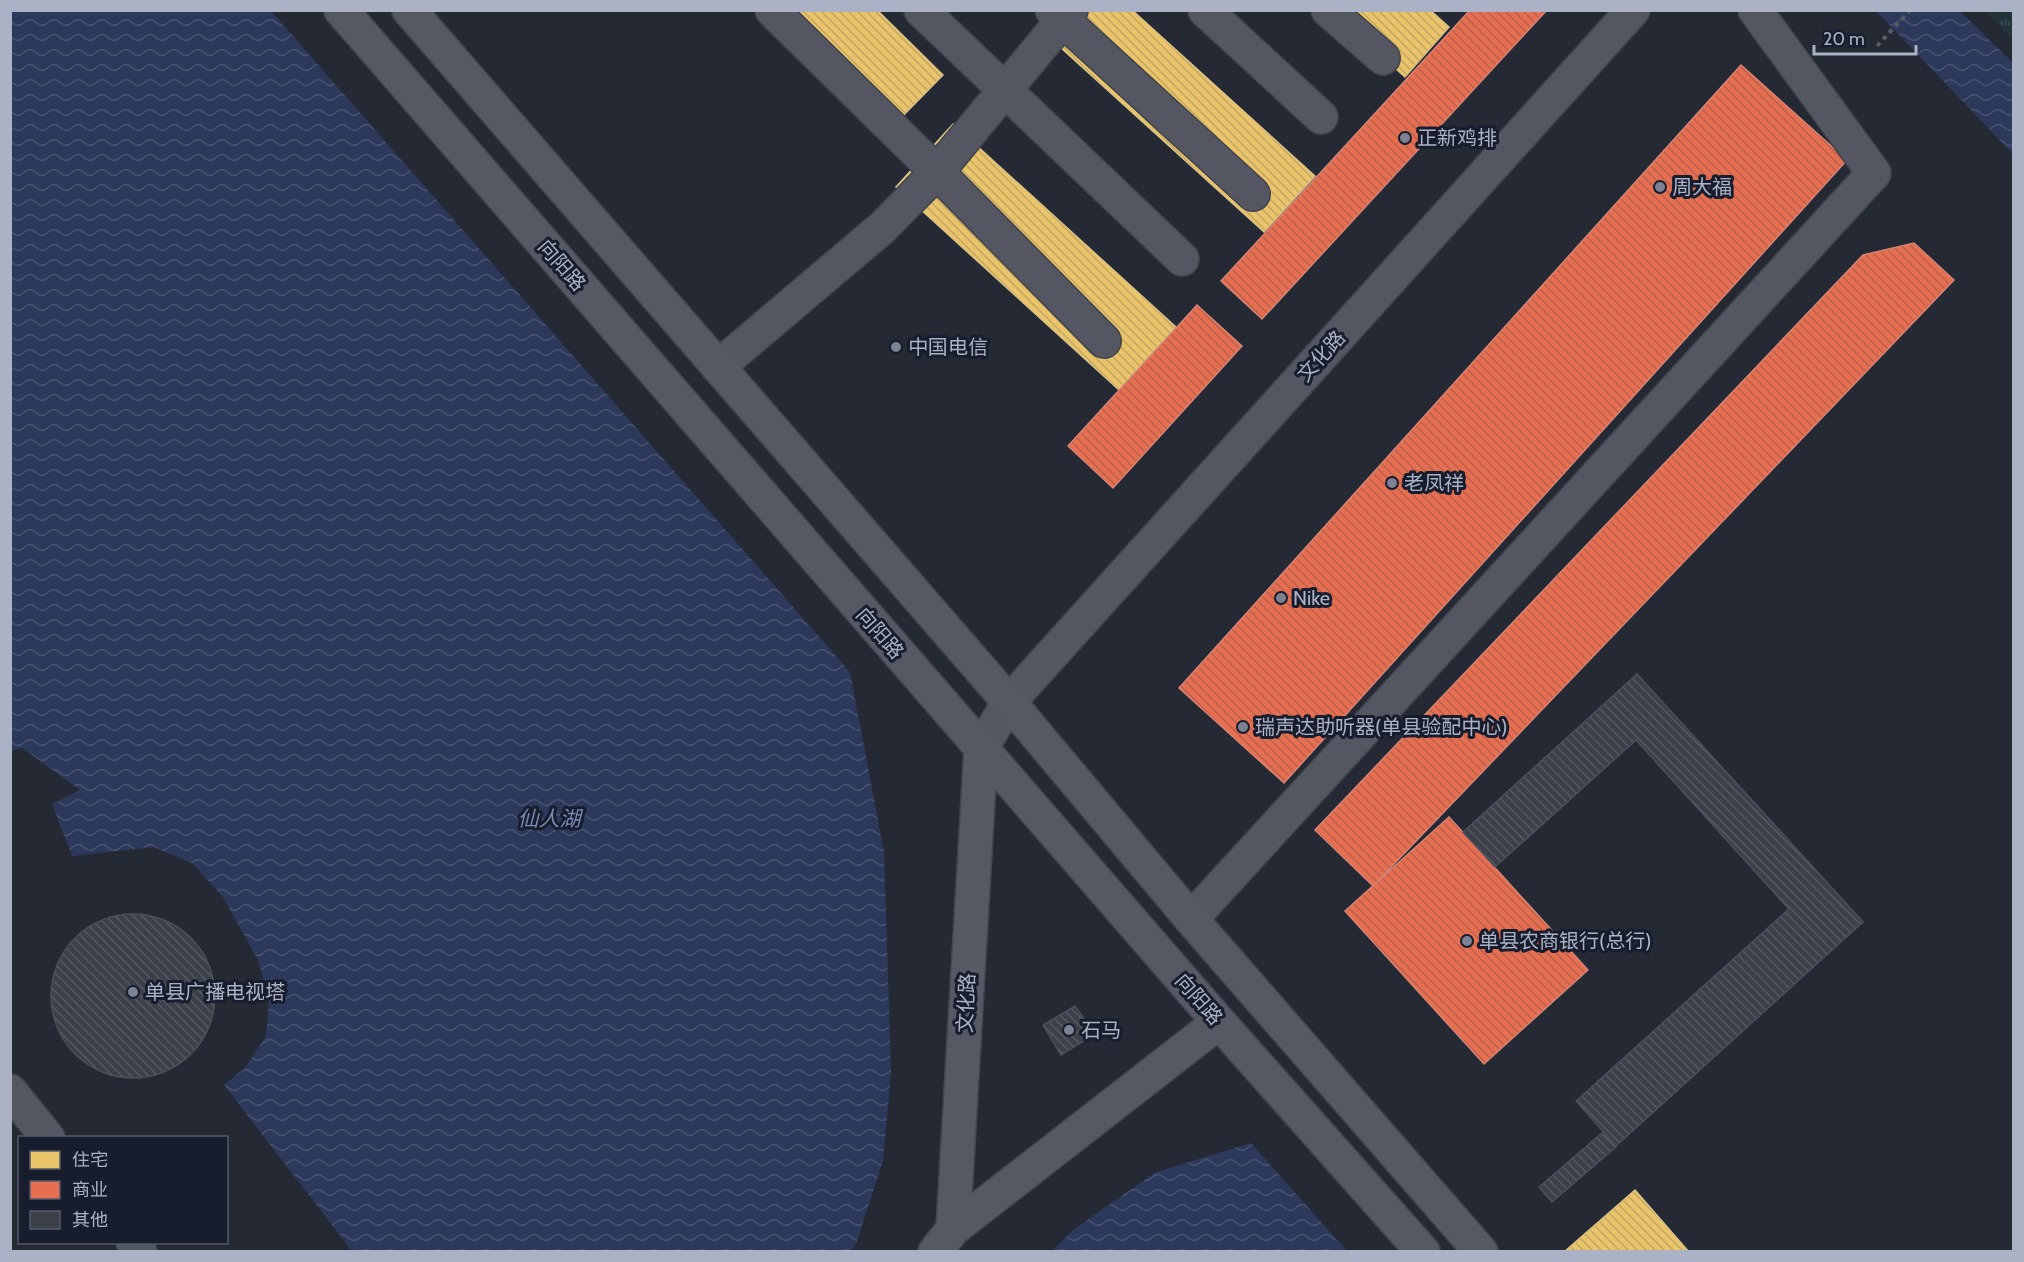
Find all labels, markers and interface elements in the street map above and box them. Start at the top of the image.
scale bar [1814,18,1916,56]
text: 20 m [1823,28,1865,50]
place label: 正新鸡排 [1417,126,1497,150]
marker: 正新鸡排 [1398,131,1412,145]
place label: 周大福 [1672,175,1732,199]
marker: 周大福 [1653,180,1667,194]
street label: 向阳路 [533,234,591,296]
street label: 文化路 [1292,326,1350,386]
place label: 中国电信 [908,335,988,359]
marker: 中国电信 [889,340,903,354]
place label: 老凤祥 [1404,471,1464,495]
marker: 老凤祥 [1385,476,1399,490]
place label: Nike [1293,586,1330,610]
marker: Nike [1274,591,1288,605]
street label: 向阳路 [851,602,909,664]
place label: 瑞声达助听器(单县验配中心) [1255,715,1508,739]
marker: 瑞声达助听器(单县验配中心) [1236,720,1250,734]
water label: 仙人湖 [518,806,583,831]
place label: 单县农商银行(总行) [1479,929,1652,953]
marker: 单县农商银行(总行) [1460,934,1474,948]
street label: 向阳路 [1170,968,1228,1030]
street label: 文化路 [952,972,980,1034]
place label: 单县广播电视塔 [145,980,285,1004]
marker: 单县广播电视塔 [126,985,140,999]
place label: 石马 [1081,1018,1121,1042]
marker: 石马 [1062,1023,1076,1037]
legend [18,1136,228,1244]
text: 住宅 [72,1149,108,1171]
text: 商业 [72,1179,108,1201]
text: 其他 [72,1209,108,1231]

